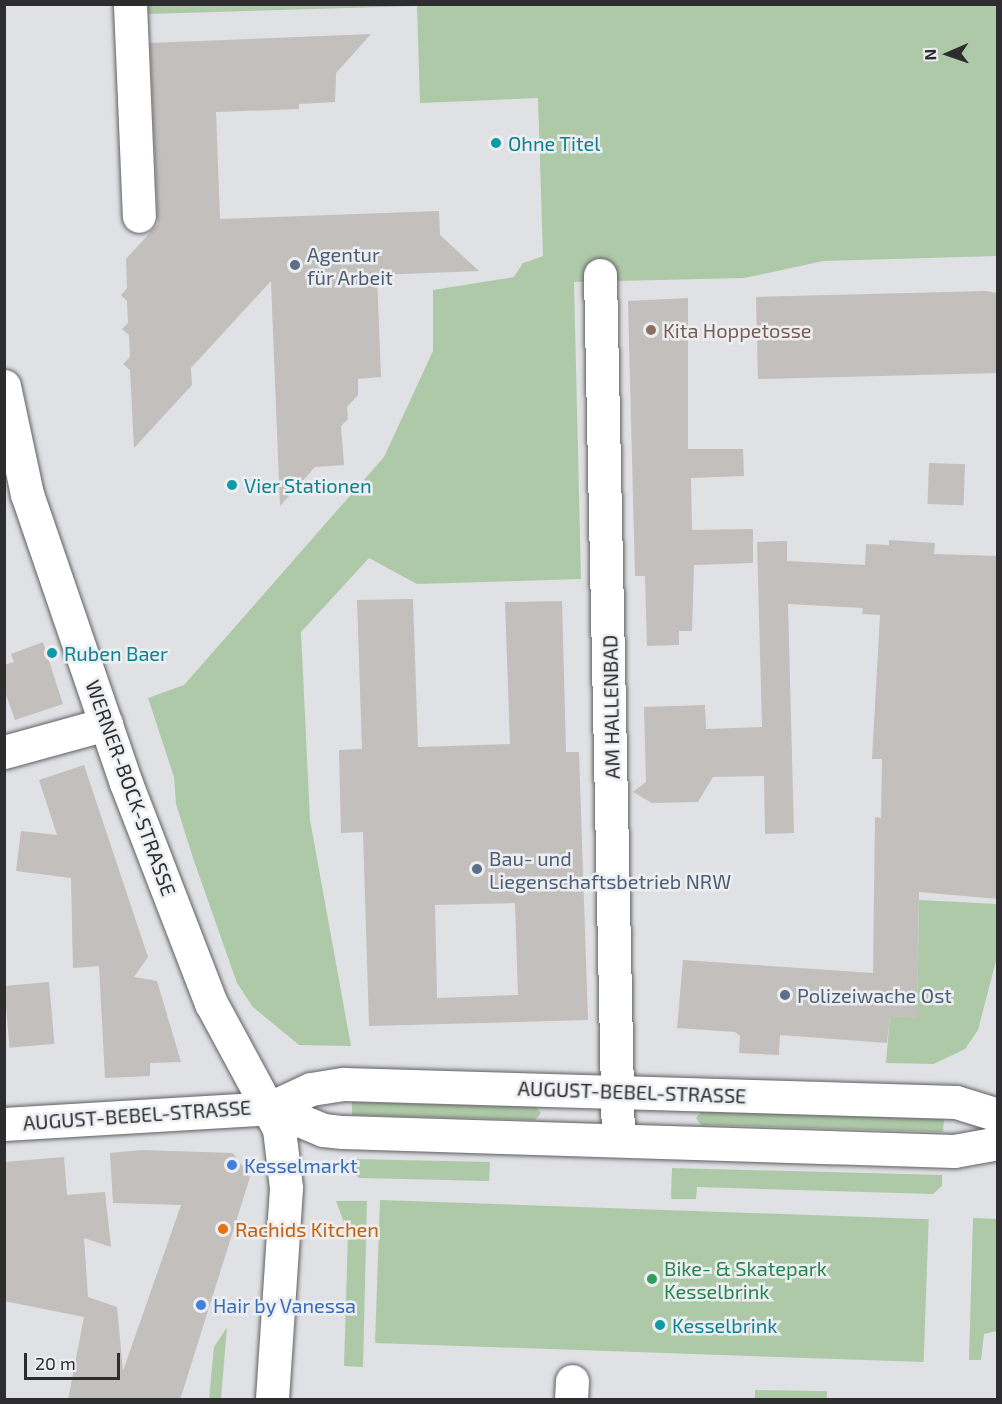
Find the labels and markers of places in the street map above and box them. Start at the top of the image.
place label: Ohne Titel [508,131,601,155]
marker: Ohne Titel [489,136,503,150]
place label: Agentur für Arbeit [307,242,394,289]
marker: Agentur für Arbeit [288,258,302,272]
place label: Kita Hoppetosse [663,318,812,342]
marker: Kita Hoppetosse [644,323,658,337]
place label: Vier Stationen [244,473,372,497]
marker: Vier Stationen [225,478,239,492]
place label: Ruben Baer [64,641,168,665]
marker: Ruben Baer [45,646,59,660]
place label: Bau- und Liegenschaftsbetrieb NRW [489,846,731,893]
marker: Bau- und Liegenschaftsbetrieb NRW [470,862,484,876]
place label: Polizeiwache Ost [797,983,952,1007]
marker: Polizeiwache Ost [778,988,792,1002]
place label: Kesselmarkt [244,1153,358,1177]
marker: Kesselmarkt [225,1158,239,1172]
place label: Rachids Kitchen [235,1217,379,1241]
marker: Rachids Kitchen [216,1222,230,1236]
place label: Bike- & Skatepark Kesselbrink [664,1256,827,1303]
marker: Bike- & Skatepark Kesselbrink [645,1272,659,1286]
place label: Hair by Vanessa [213,1293,357,1317]
marker: Hair by Vanessa [194,1298,208,1312]
place label: Kesselbrink [672,1313,777,1337]
marker: Kesselbrink [653,1318,667,1332]

